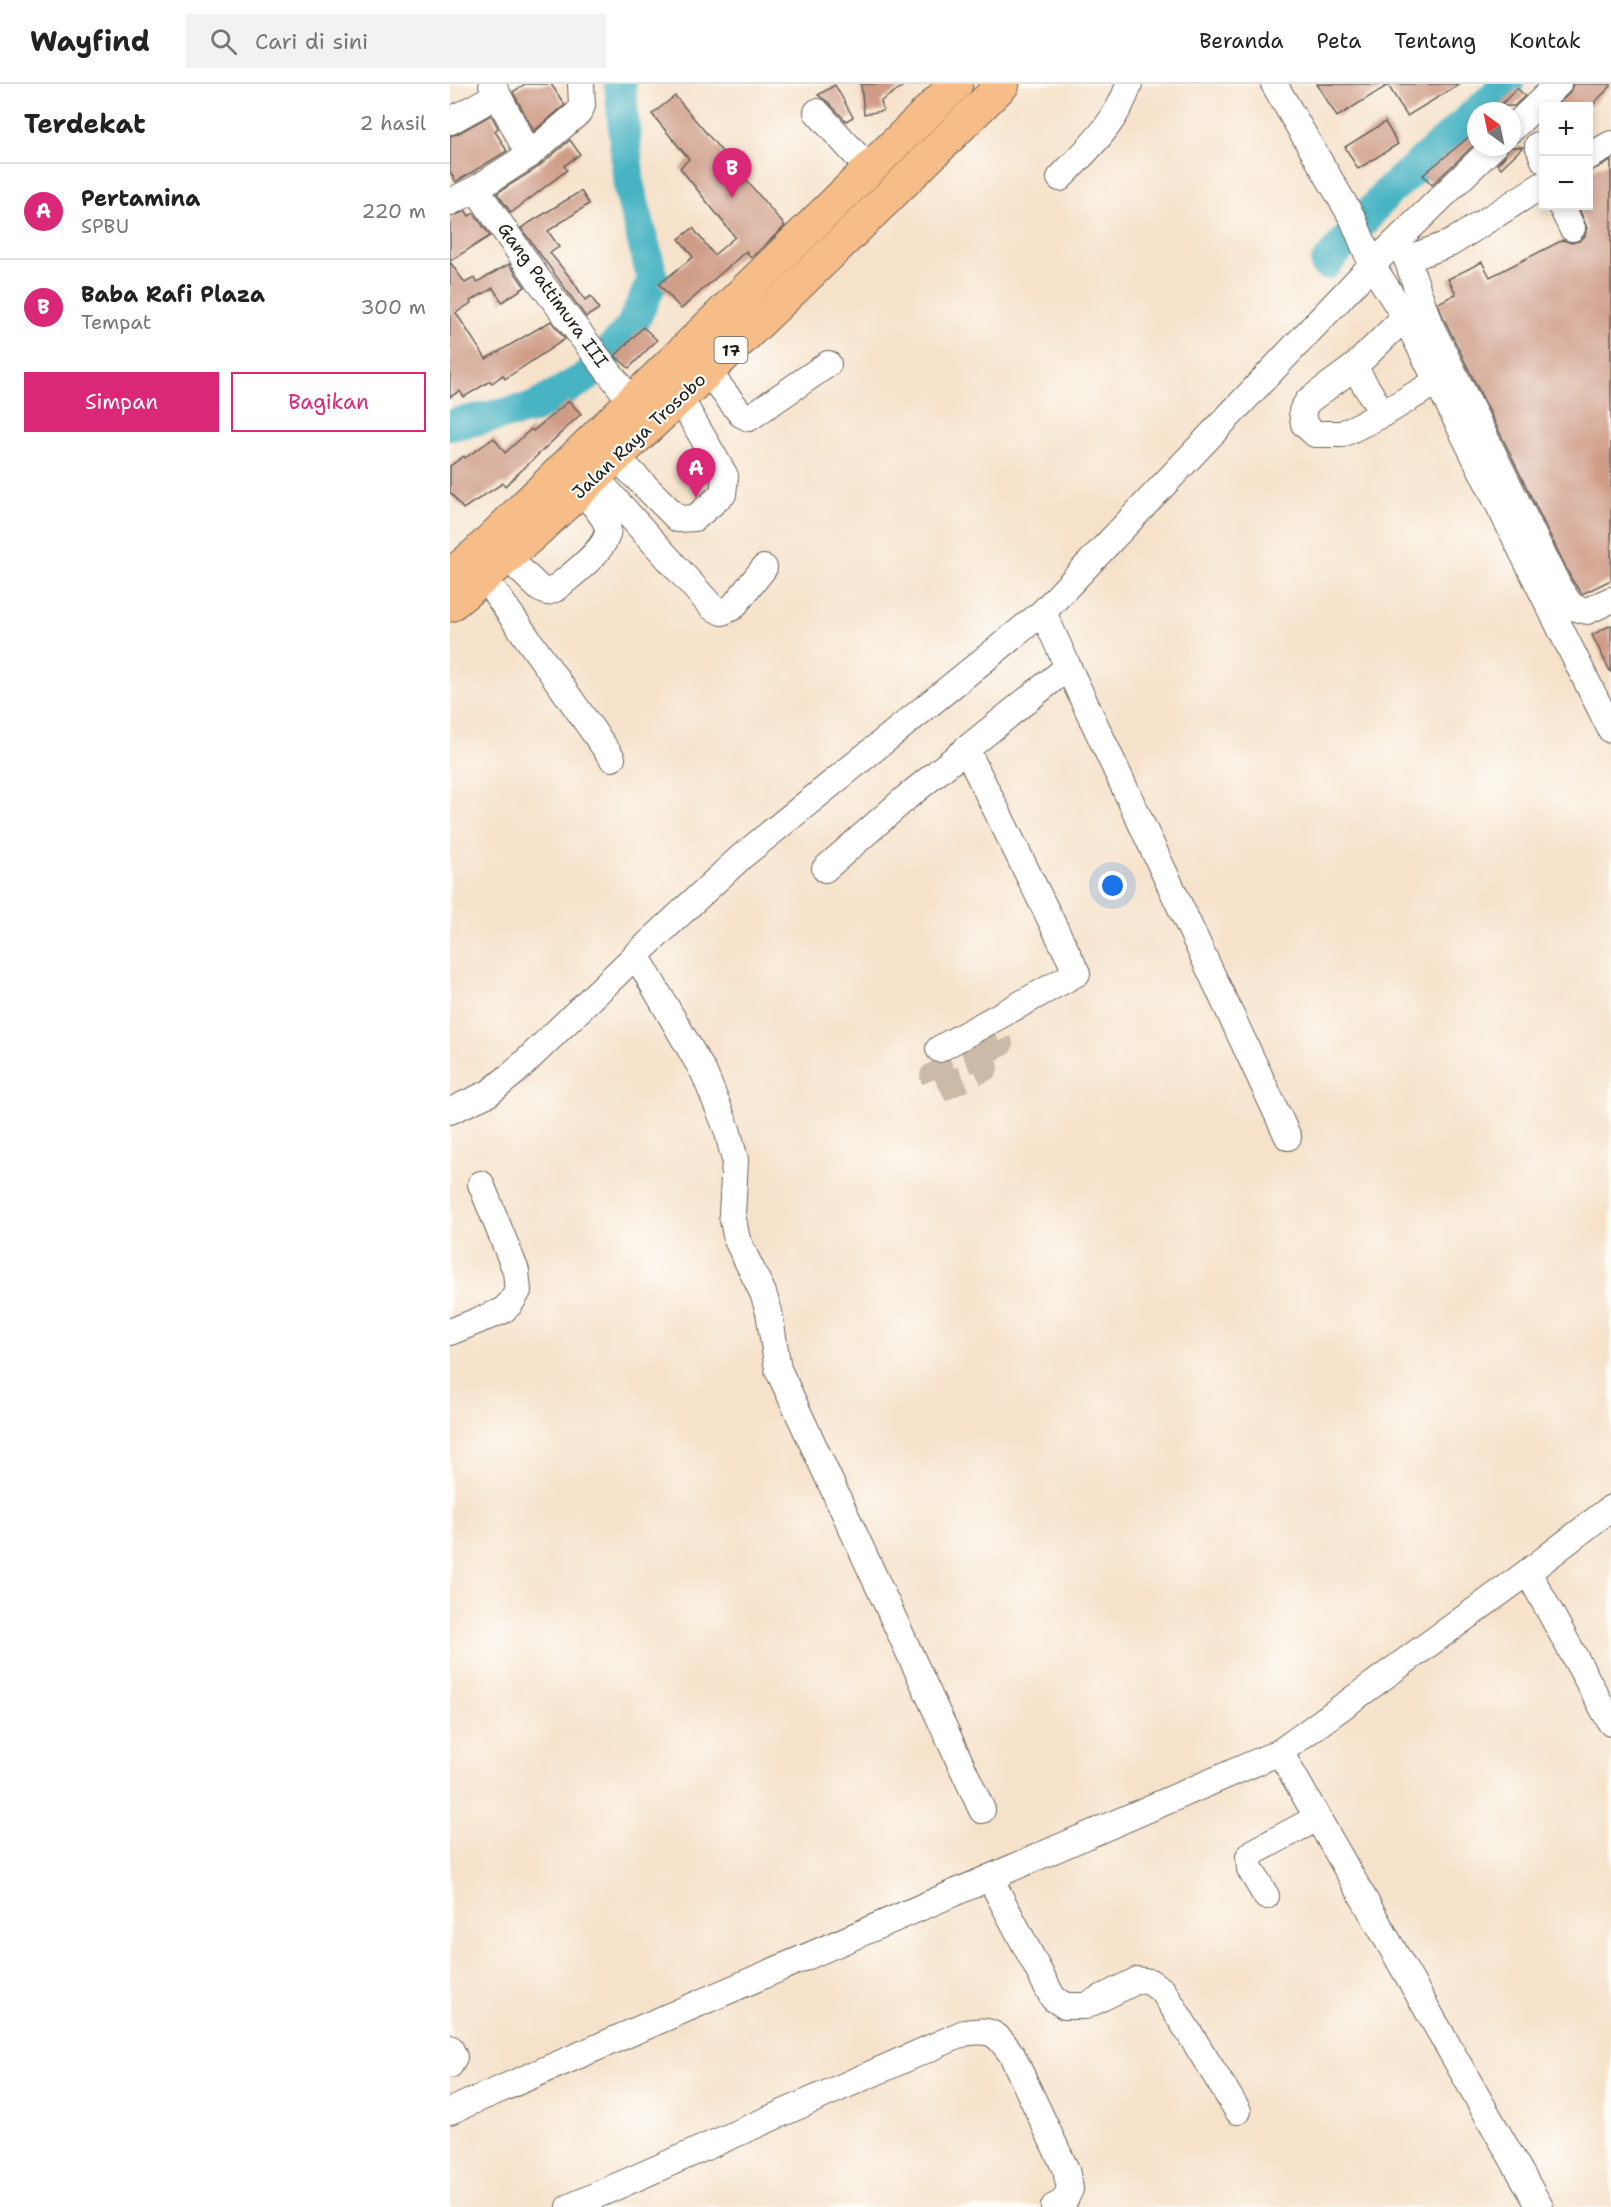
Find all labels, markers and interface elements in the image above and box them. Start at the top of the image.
search box [186,14,606,68]
text: Wayfind [30,22,150,60]
icon: search [207,25,240,58]
text: Cari di sini [255,27,368,56]
text: Beranda [1199,27,1284,55]
text: Peta [1317,27,1361,55]
text: Tentang [1394,27,1476,55]
text: Kontak [1509,27,1581,55]
north arrow [1467,102,1521,156]
map controls [1539,102,1593,210]
button: + [1539,102,1593,156]
text: Terdekat [24,106,146,141]
text: 2 hasil [360,110,426,136]
pin: B [712,148,752,198]
button: − [1539,156,1593,210]
text: Pertamina [81,184,200,213]
text: A [36,198,51,224]
text: 220 m [362,198,426,224]
text: SPBU [81,213,129,239]
street label: Gang Pattimura III [492,218,614,372]
text: Baba Rafi Plaza [81,280,265,309]
text: B [37,294,50,320]
text: 300 m [360,294,426,320]
text: Tempat [81,309,151,335]
road number: 17 [714,337,748,363]
street label: Jalan Raya Trosobo [567,368,711,504]
button: Simpan [24,372,219,432]
button: Bagikan [231,372,426,432]
pin: A [676,448,716,498]
your location [1098,871,1127,900]

